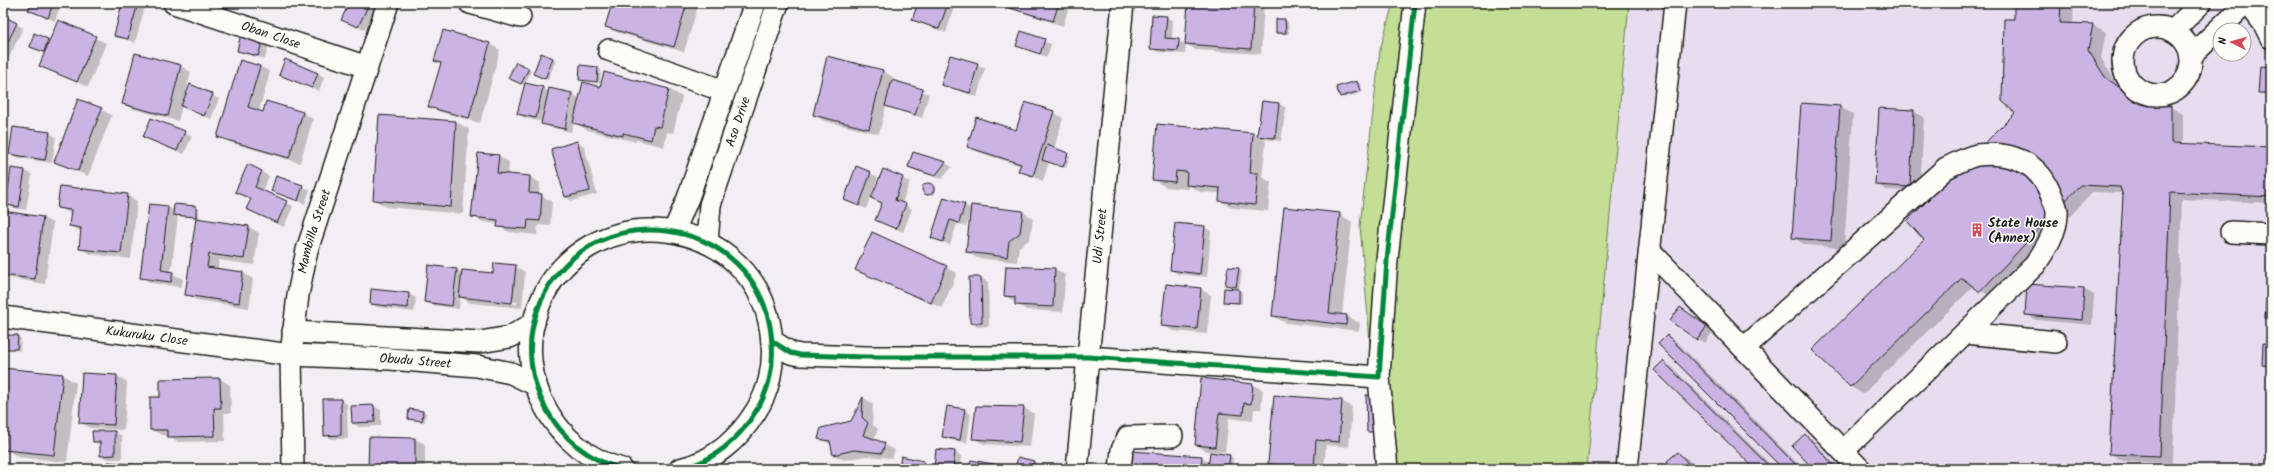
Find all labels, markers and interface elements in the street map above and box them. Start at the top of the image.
street label: Oban Close [238,15,303,55]
north arrow [2212,22,2252,62]
text: N [2214,37,2232,45]
street label: Aso Drive [720,94,756,150]
street label: Mambilla Street [292,186,337,276]
street label: Udi Street [1087,206,1113,265]
place label: State House (Annex) [1988,213,2059,249]
building icon: State House (Annex) [1969,222,1985,238]
street label: Kukuruku Close [104,320,189,352]
street label: Obudu Street [379,348,453,374]

